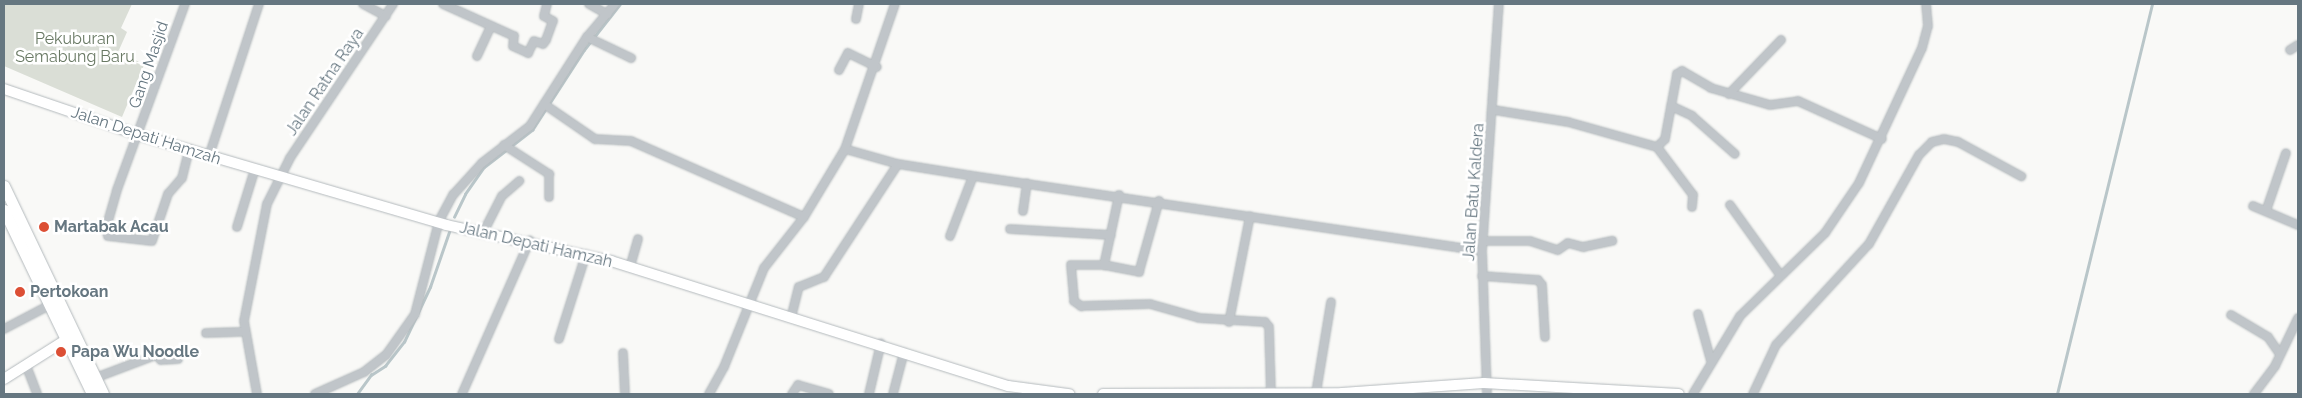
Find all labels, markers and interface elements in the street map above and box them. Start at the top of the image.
street label: Gang Masjid [125,19,173,111]
street label: Jalan Ratna Raya [282,25,368,139]
park label: Pekuburan Semabung Baru [15,29,135,67]
street label: Jalan Depati Hamzah [69,103,223,169]
street label: Jalan Batu Kaldera [1460,122,1488,262]
place label: Martabak Acau [54,217,169,237]
street label: Jalan Depati Hamzah [458,218,614,272]
marker: Martabak Acau [38,221,50,233]
place label: Pertokoan [30,282,108,302]
marker: Pertokoan [14,286,26,298]
place label: Papa Wu Noodle [71,342,200,362]
marker: Papa Wu Noodle [55,346,67,358]

